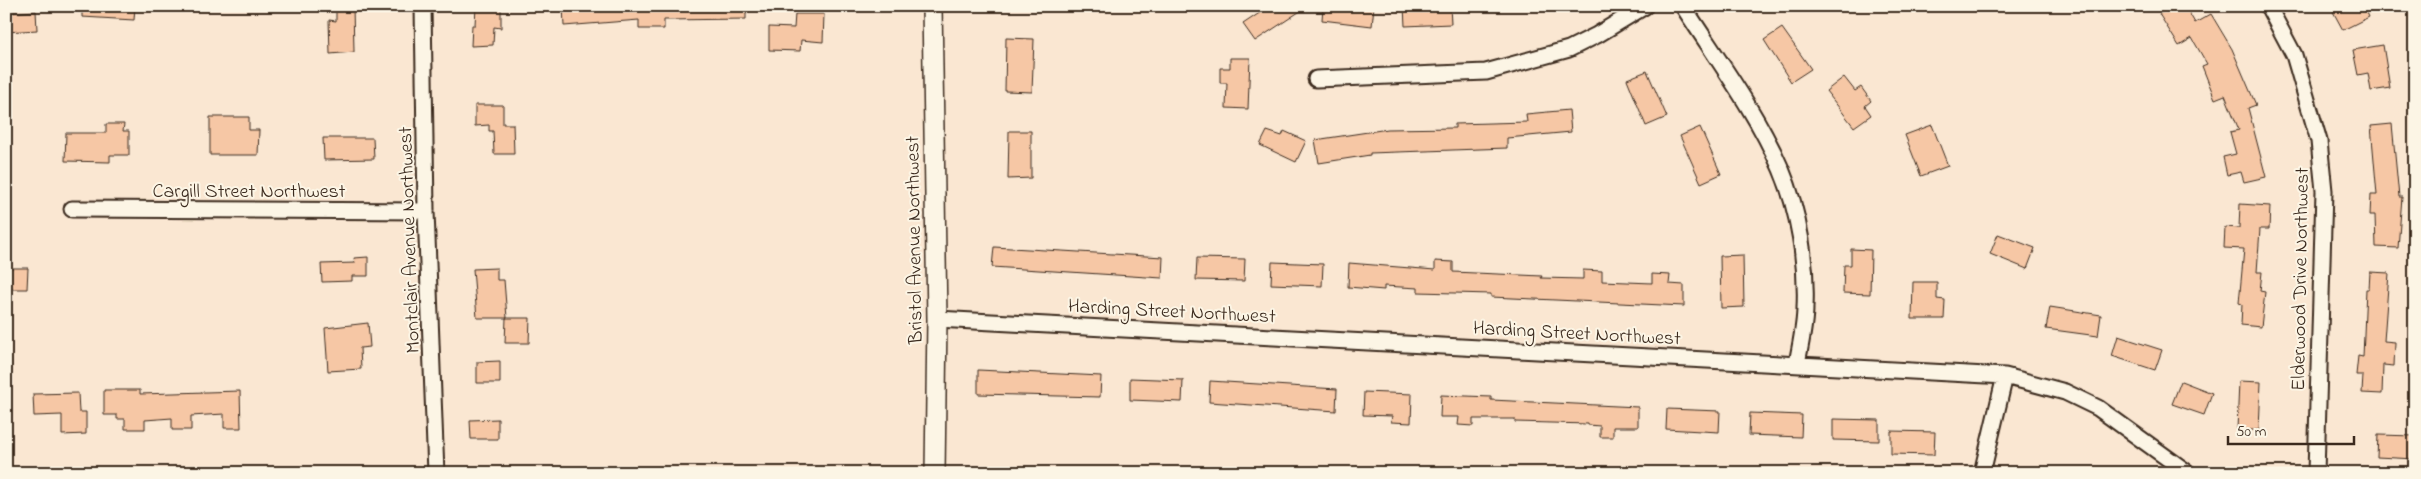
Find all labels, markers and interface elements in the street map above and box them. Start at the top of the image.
street label: Montclair Avenue Northwest [392,126,429,354]
street label: Bristol Avenue Northwest [899,135,932,345]
street label: Elderwood Drive Northwest [2285,167,2318,391]
street label: Cargill Street Northwest [153,178,346,208]
street label: Harding Street Northwest [1067,293,1277,333]
street label: Harding Street Northwest [1472,315,1682,355]
scale bar [2228,414,2355,446]
text: 50 m [2236,421,2267,443]

